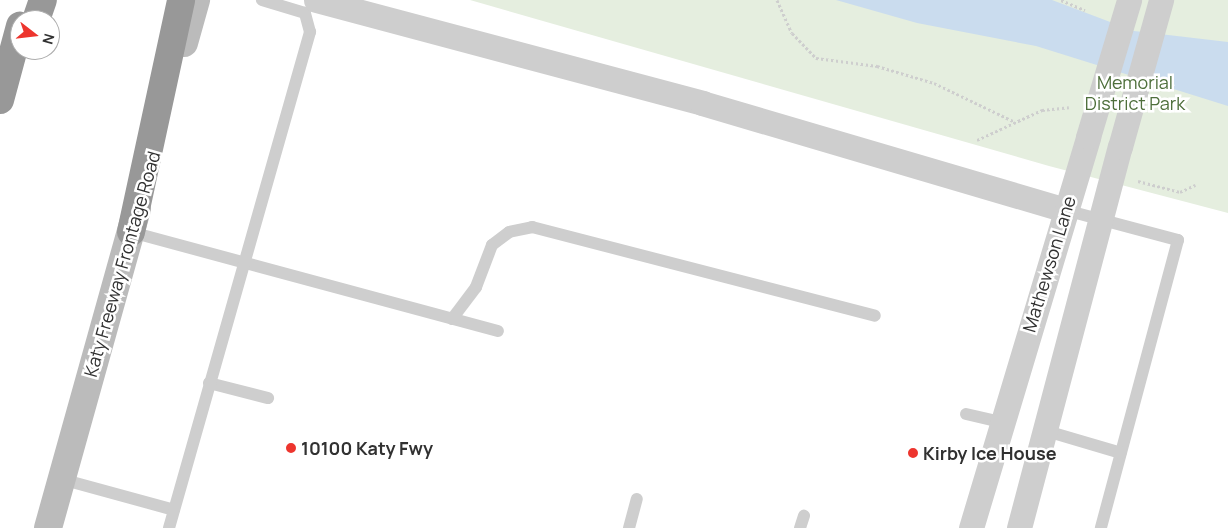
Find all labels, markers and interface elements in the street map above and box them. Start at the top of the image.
north arrow [10,10,60,60]
text: N [38,32,59,46]
park label: Memorial District Park [1085,72,1185,115]
street label: Katy Freeway Frontage Road [79,149,165,379]
street label: Mathewson Lane [1018,193,1080,335]
place label: 10100 Katy Fwy [301,437,433,459]
marker: 10100 Katy Fwy [285,442,297,454]
place label: Kirby Ice House [923,442,1057,464]
marker: Kirby Ice House [907,447,919,459]

